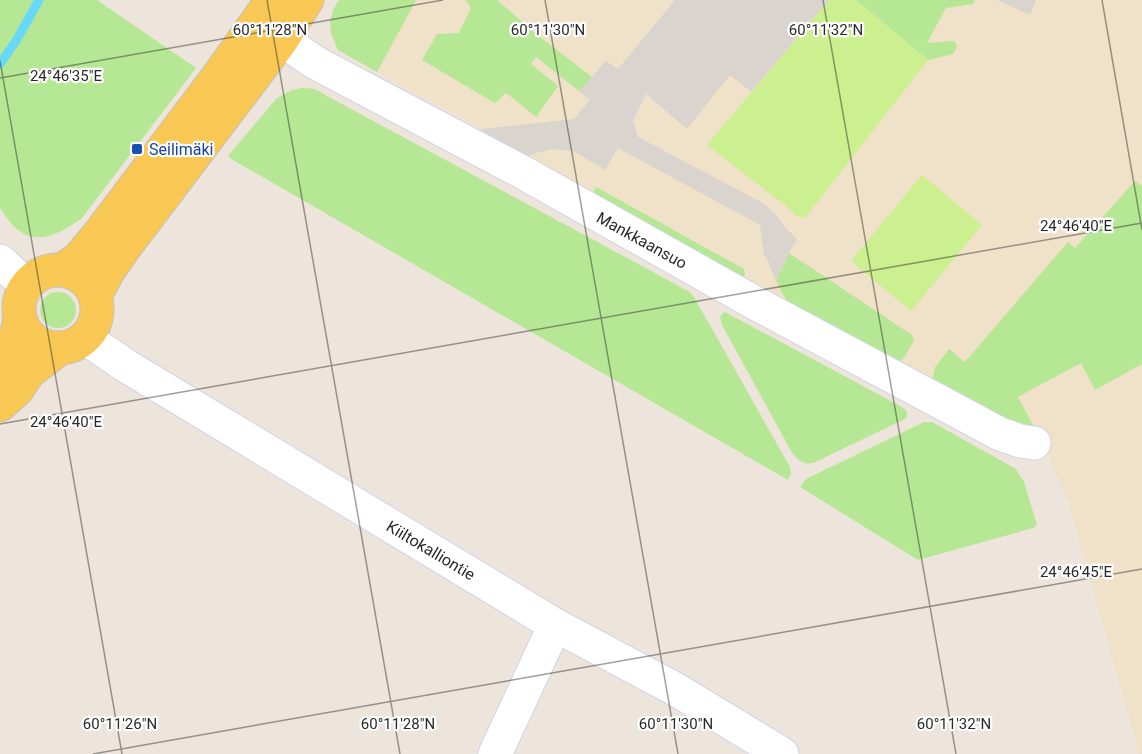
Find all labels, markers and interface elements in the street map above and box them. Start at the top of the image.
text: 60°11'28"N [233,21,307,39]
text: 60°11'30"N [511,21,585,39]
text: 60°11'32"N [789,21,863,39]
text: 24°46'35"E [30,67,103,85]
place label: Seilimäki [149,140,213,159]
marker: Seilimäki [130,142,144,156]
street label: Mankkaansuo [593,208,690,273]
text: 24°46'40"E [1040,217,1113,235]
text: 24°46'40"E [30,413,103,431]
street label: Kiiltokalliontie [383,517,478,584]
text: 24°46'45"E [1040,563,1113,581]
text: 60°11'26"N [83,715,157,733]
text: 60°11'28"N [361,715,435,733]
text: 60°11'30"N [639,715,713,733]
text: 60°11'32"N [917,715,991,733]

